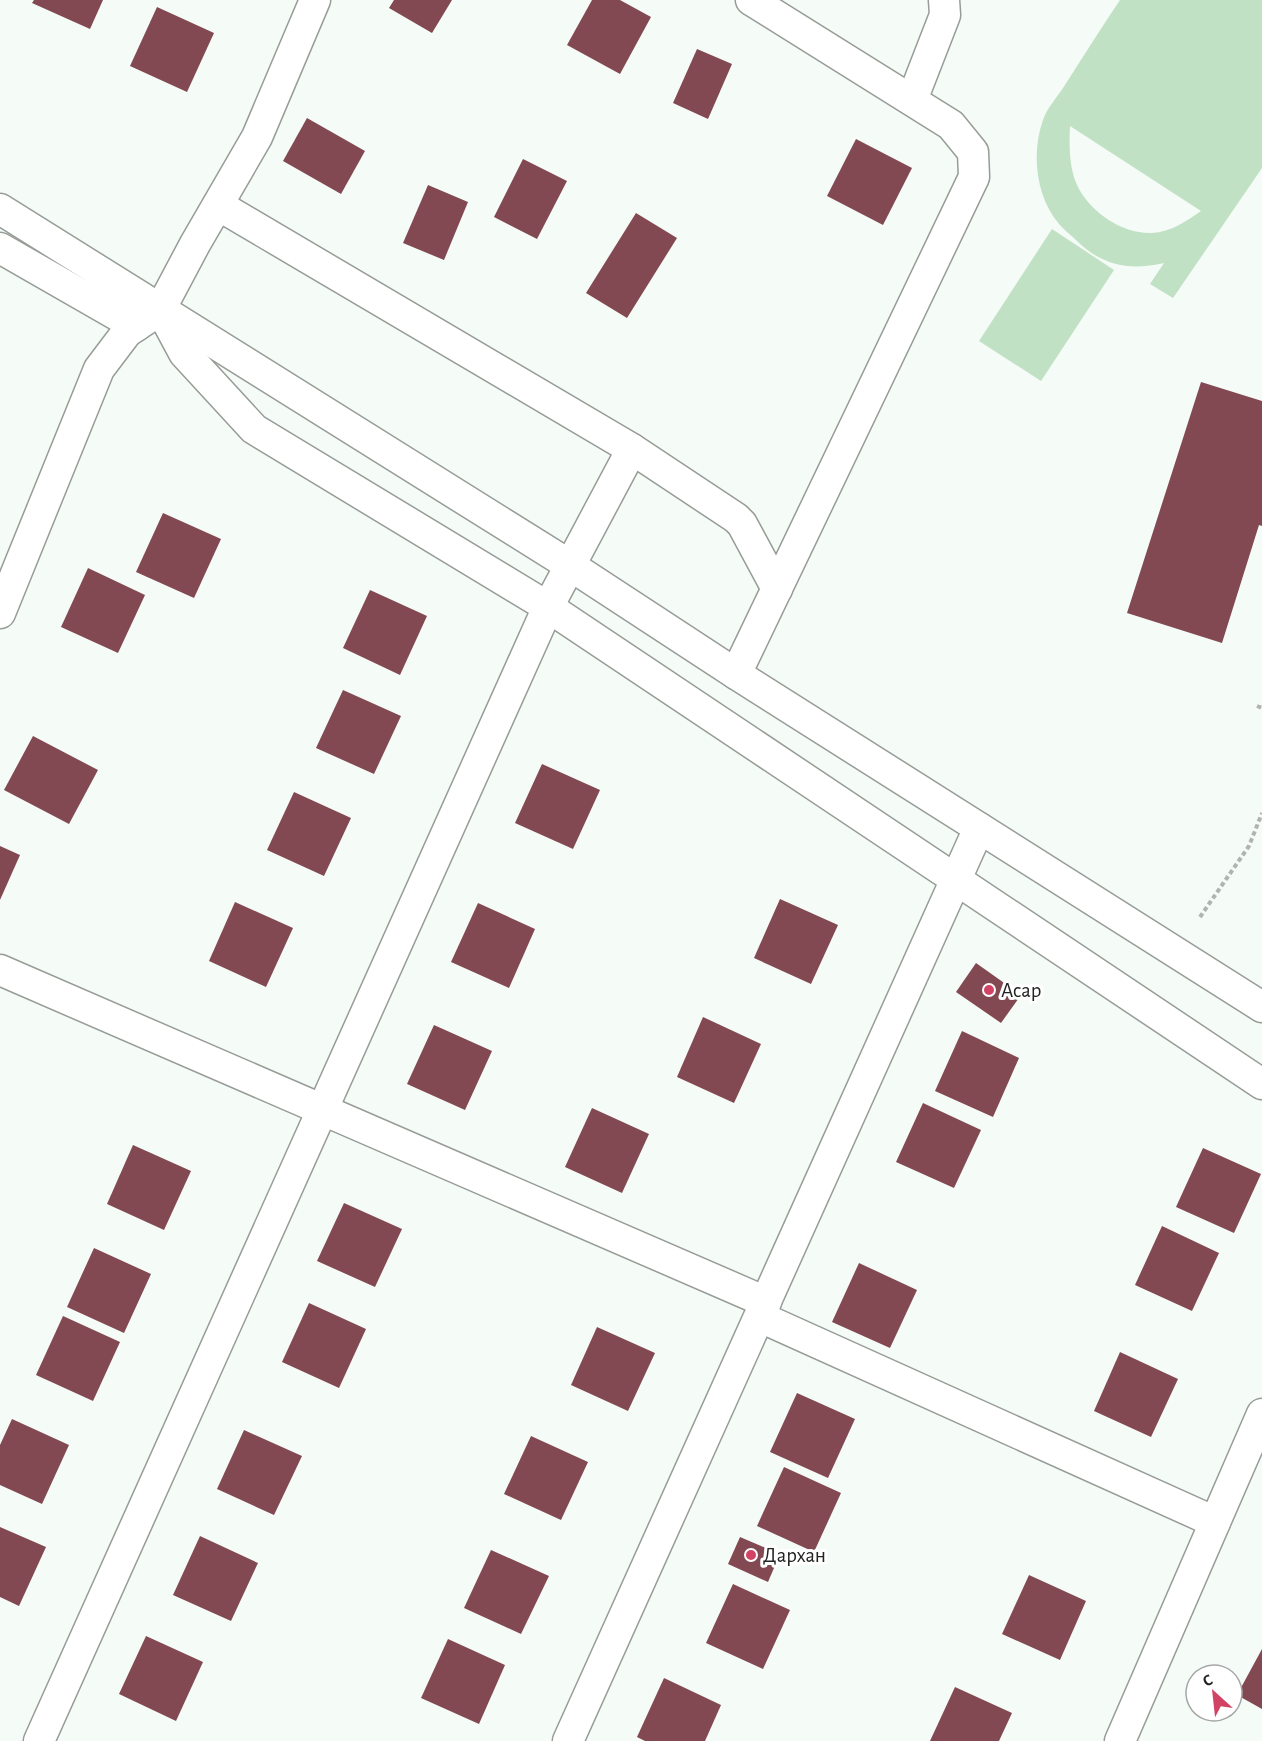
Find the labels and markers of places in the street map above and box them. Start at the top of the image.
place label: Асар [1001,980,1042,1001]
marker: Асар [982,983,996,997]
place label: Дархан [763,1545,826,1566]
marker: Дархан [744,1548,758,1562]

